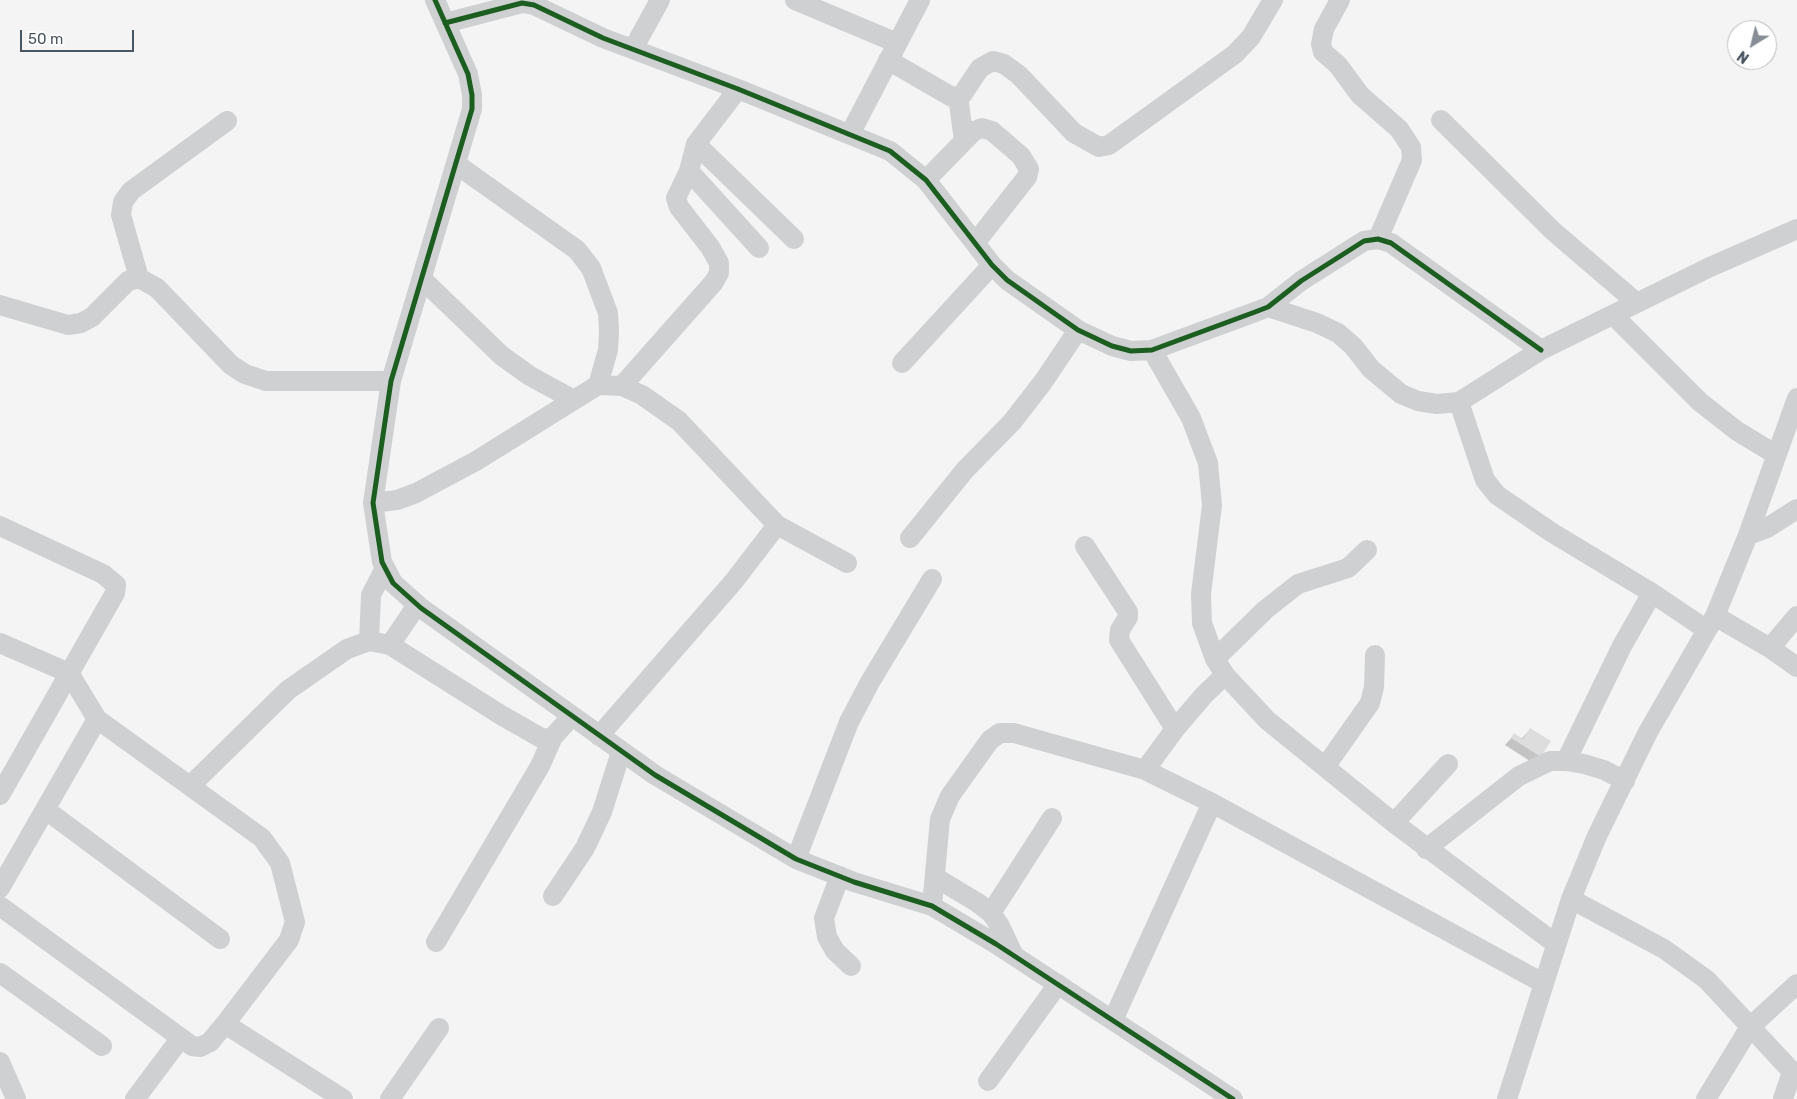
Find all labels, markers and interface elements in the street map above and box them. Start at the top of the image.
scale bar [22,20,136,52]
north arrow [1727,20,1777,70]
text: 50 m [28,30,63,48]
text: N [1734,47,1753,67]

